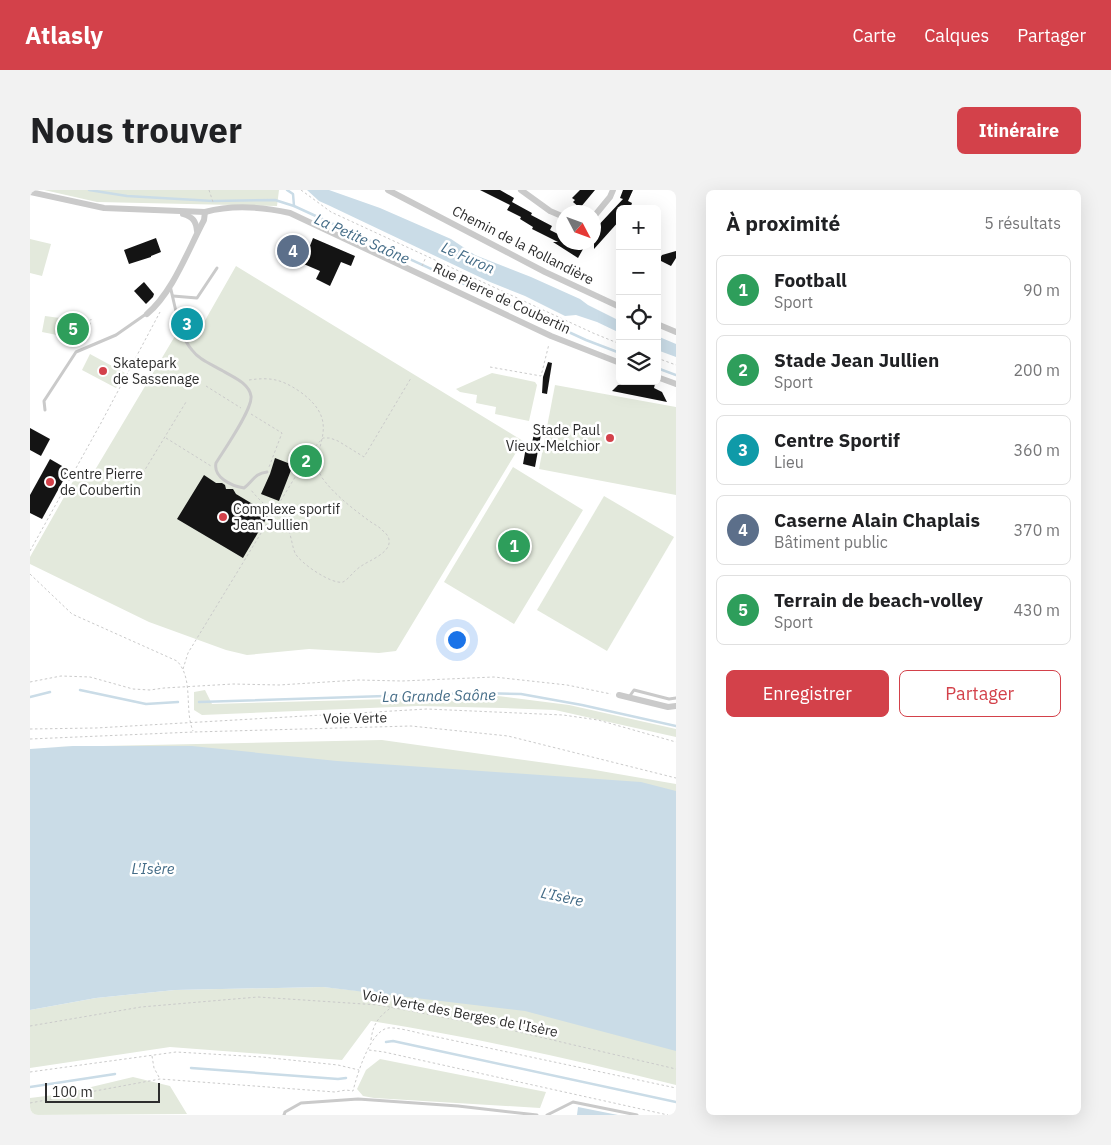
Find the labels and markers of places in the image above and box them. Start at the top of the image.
pin: 4 [277,232,309,270]
pin: 3 [171,305,203,343]
pin: 5 [57,310,89,348]
place label: Skatepark de Sassenage [113,354,200,388]
marker: Skatepark de Sassenage [97,365,109,377]
place label: Stade Paul Vieux-Melchior [506,421,600,455]
marker: Stade Paul Vieux-Melchior [604,432,616,444]
pin: 2 [290,442,322,480]
place label: Centre Pierre de Coubertin [60,465,143,499]
marker: Centre Pierre de Coubertin [44,476,56,488]
place label: Complexe sportif Jean Jullien [233,500,341,534]
marker: Complexe sportif Jean Jullien [217,511,229,523]
pin: 1 [498,527,530,565]

